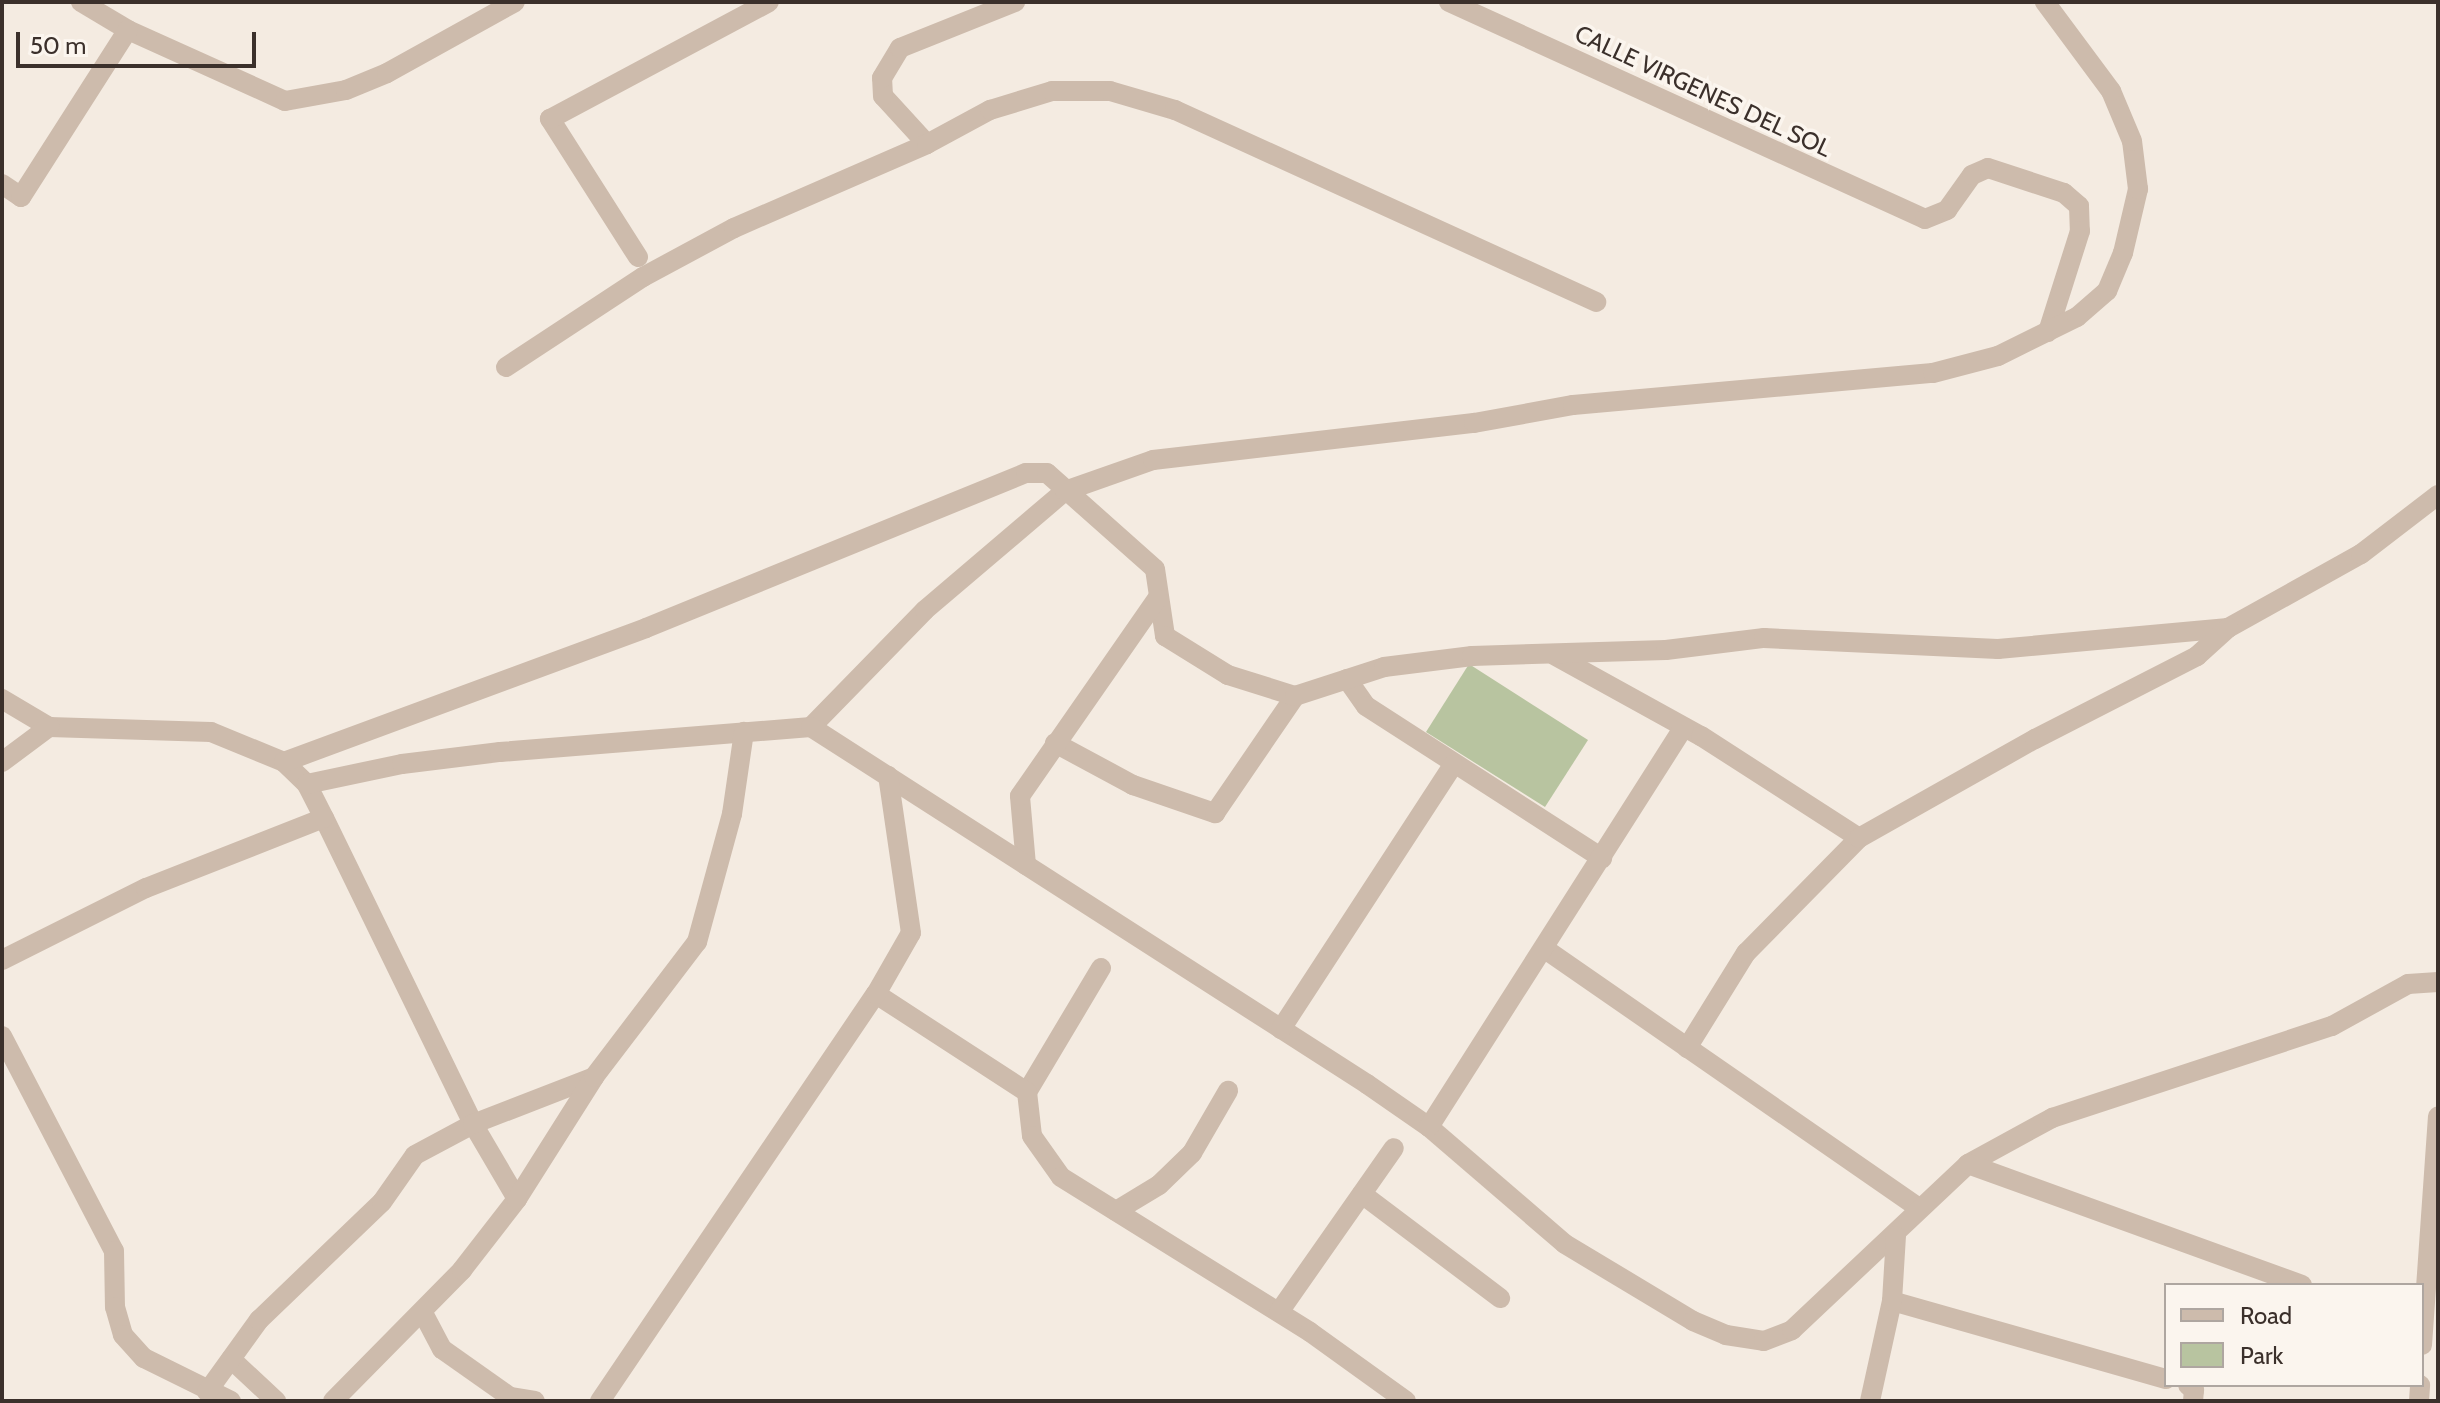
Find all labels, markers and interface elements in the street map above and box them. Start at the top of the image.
scale bar [20,16,260,66]
street label: CALLE VIRGENES DEL SOL [1570,19,1836,163]
text: 50 m [30,31,86,60]
legend [2164,1283,2424,1387]
text: Road [2240,1301,2292,1330]
text: Park [2240,1341,2283,1370]

